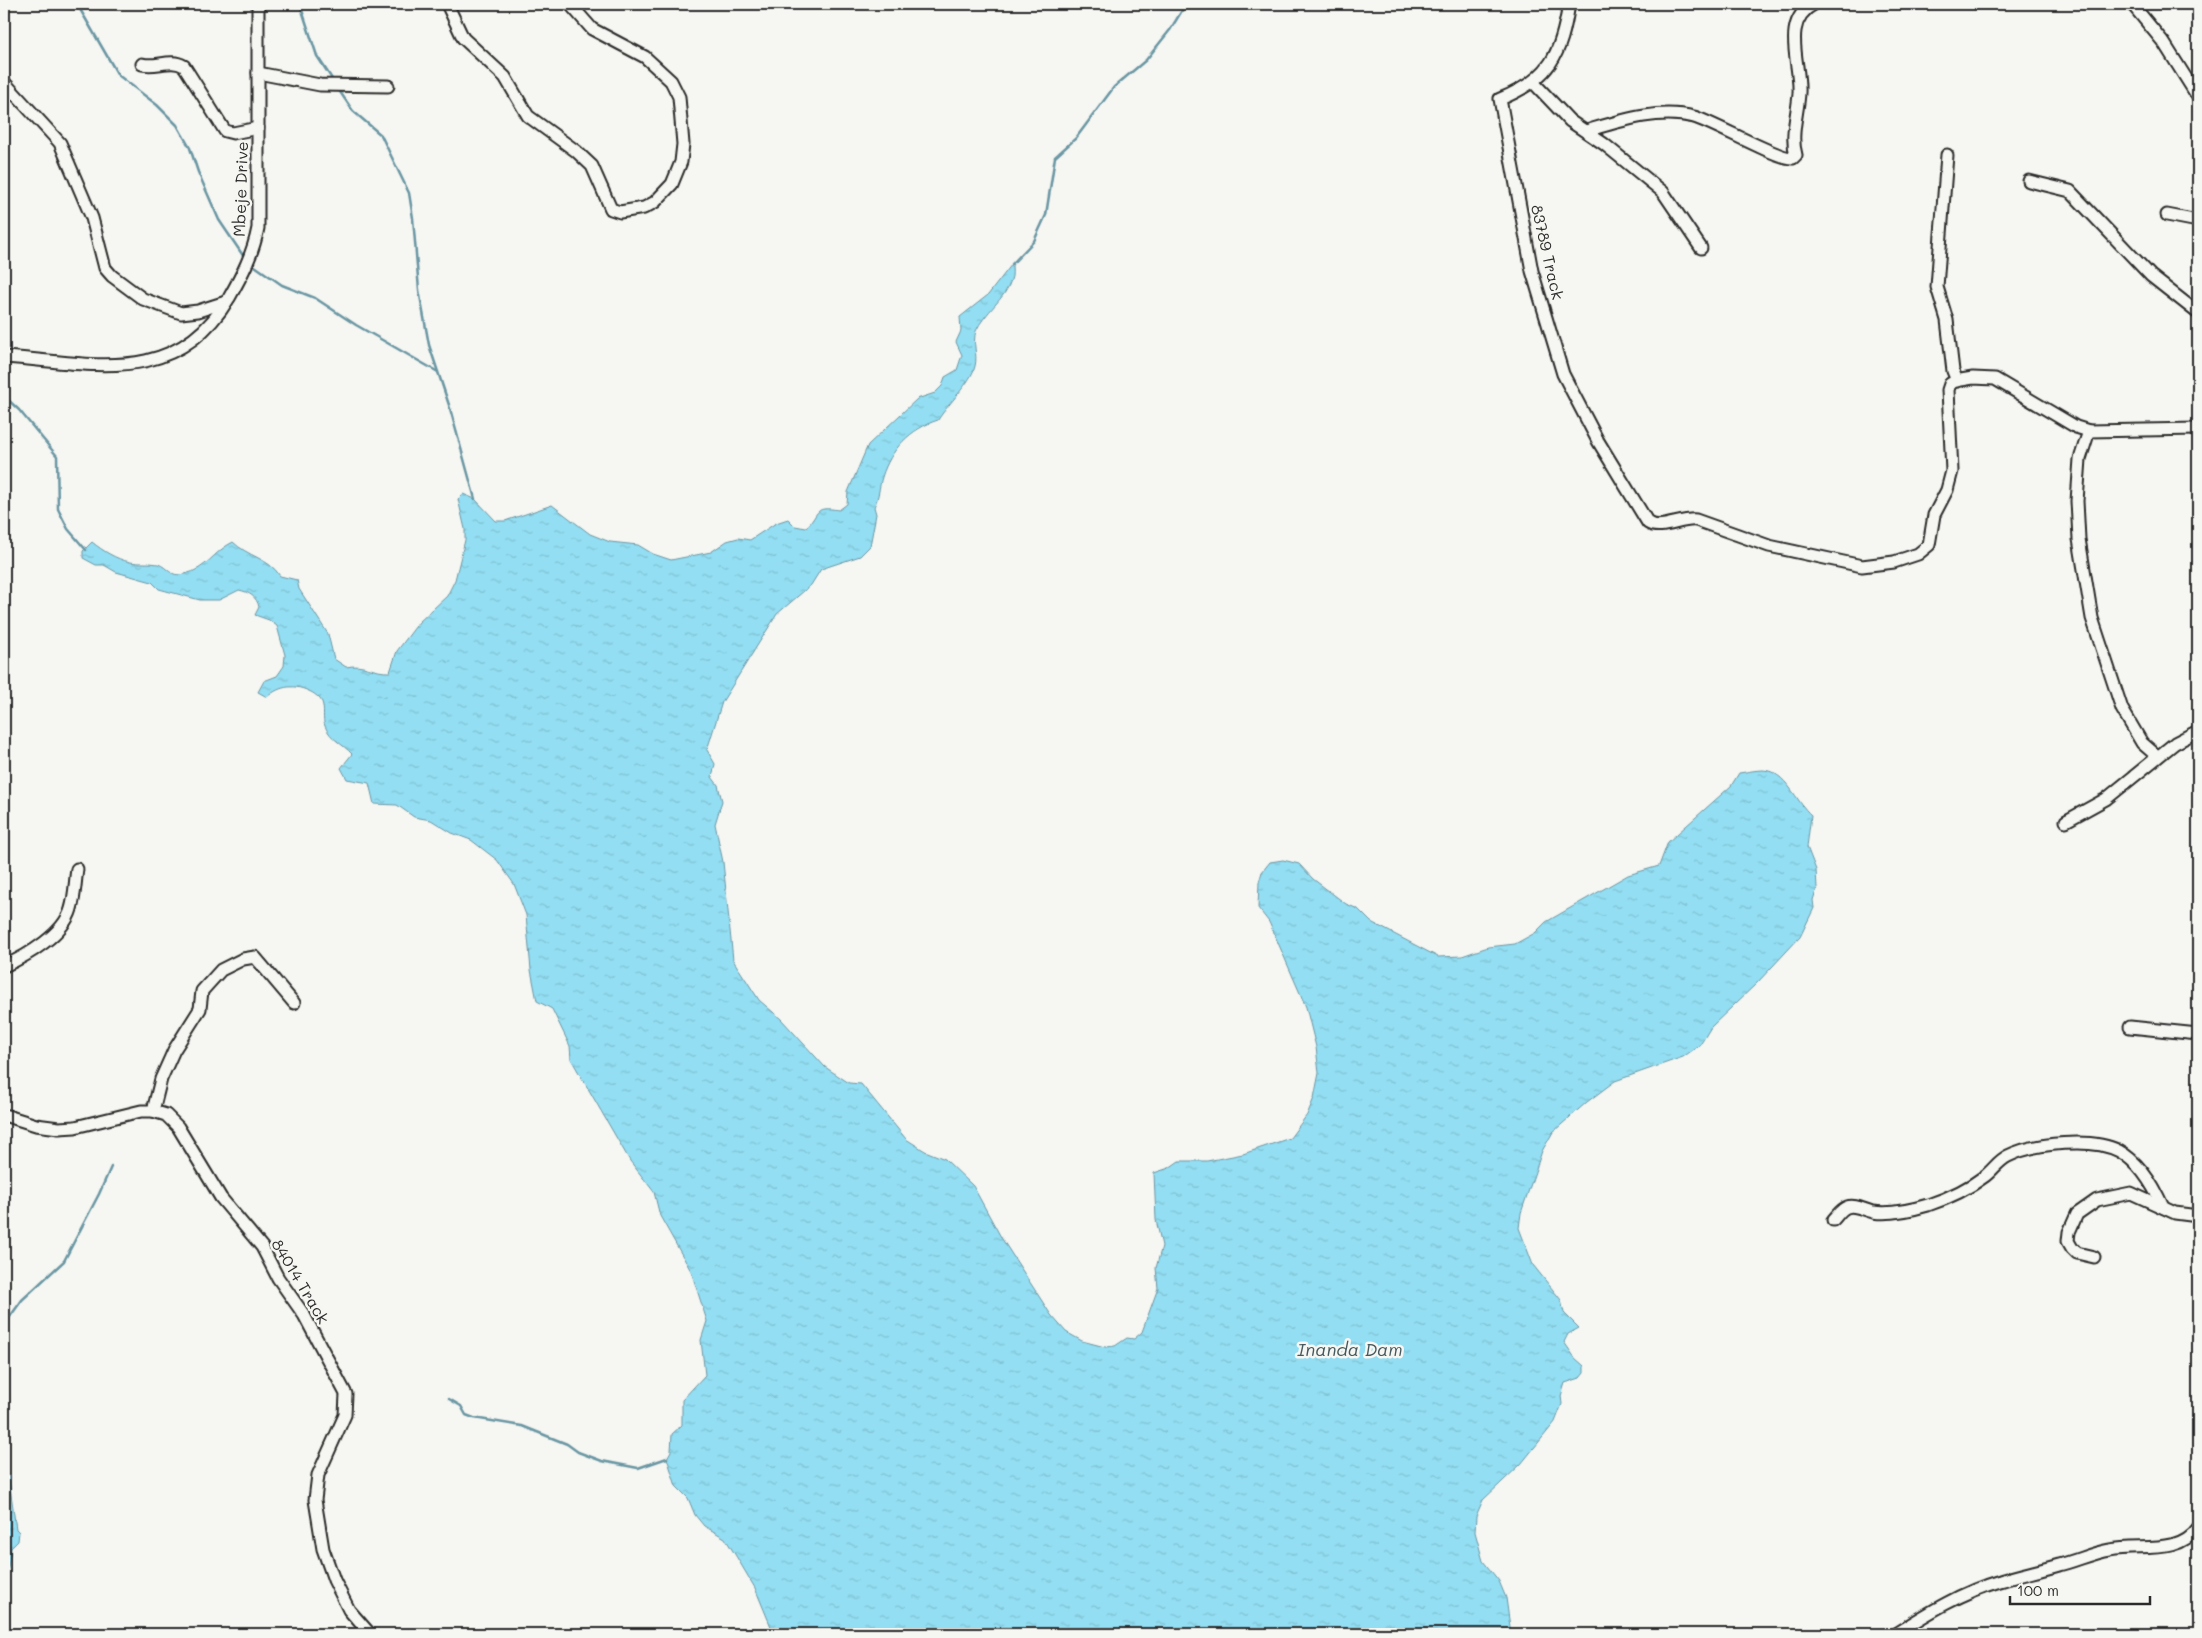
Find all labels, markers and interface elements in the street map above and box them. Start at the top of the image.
street label: Mbeje Drive [228,141,252,237]
street label: 83789 Track [1527,202,1569,302]
street label: 84014 Track [267,1235,335,1327]
water label: Inanda Dam [1297,1337,1403,1361]
scale bar [2010,1573,2150,1605]
text: 100 m [2017,1580,2059,1600]

